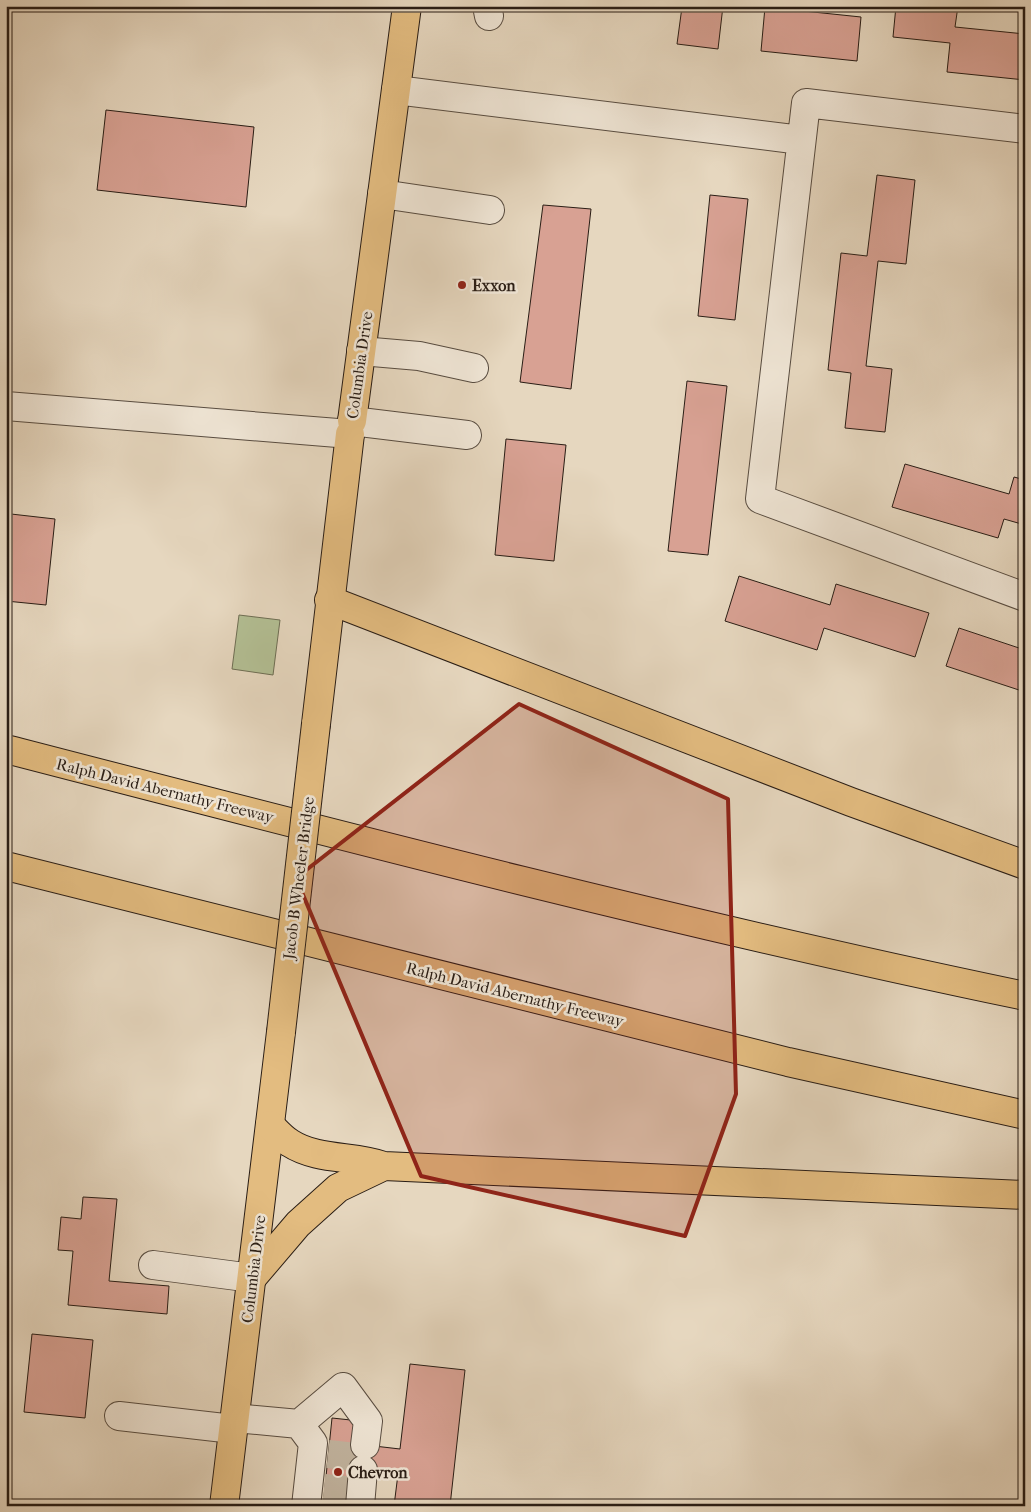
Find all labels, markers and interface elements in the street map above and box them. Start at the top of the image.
place label: Exxon [472,276,516,295]
marker: Exxon [456,279,468,291]
street label: Columbia Drive [343,310,376,420]
street label: Ralph David Abernathy Freeway [54,754,276,827]
street label: Jacob B Wheeler Bridge [279,796,318,962]
street label: Ralph David Abernathy Freeway [404,958,626,1031]
street label: Columbia Drive [237,1214,270,1324]
place label: Chevron [348,1463,408,1482]
marker: Chevron [332,1466,344,1478]

